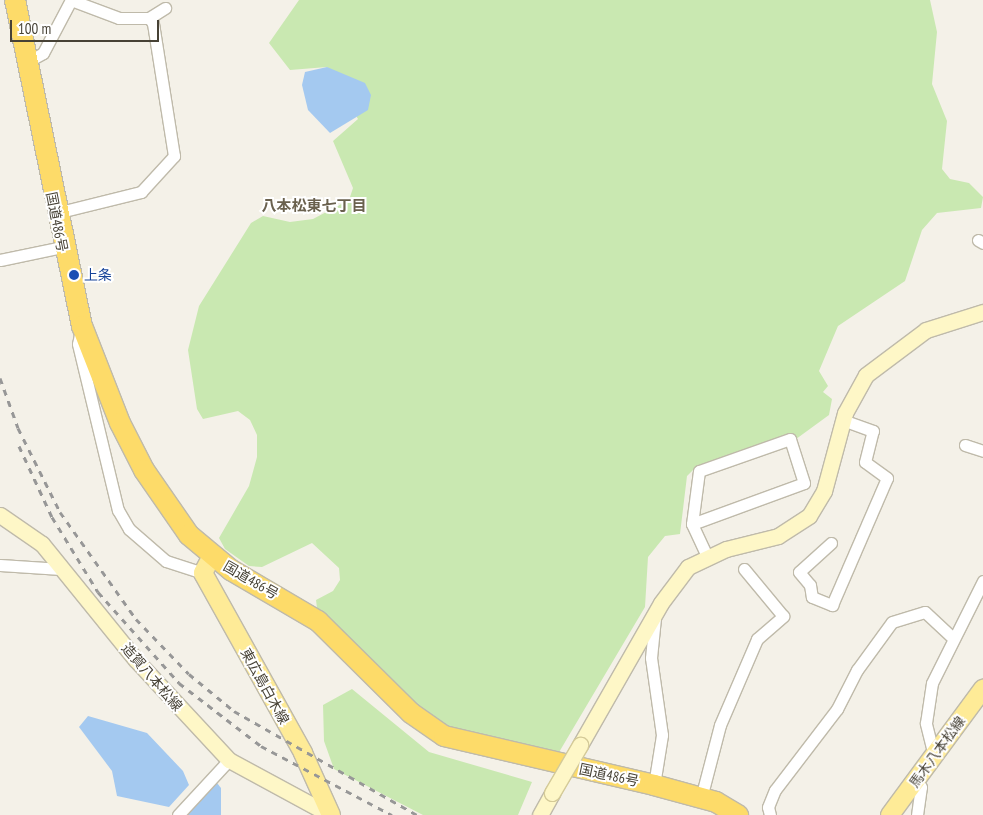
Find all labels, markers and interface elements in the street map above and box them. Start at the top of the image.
scale bar [12,10,161,42]
text: 100 m [18,19,51,38]
street label: 国道486号 [43,191,71,253]
district label: 八本松東七丁目 [262,197,366,215]
place label: 上条 [84,267,112,283]
marker: 上条 [68,269,80,281]
street label: 国道486号 [220,558,282,602]
street label: 造賀八本松線 [118,640,186,714]
street label: 東広島白木線 [237,645,293,727]
street label: 馬木八本松線 [906,713,968,791]
street label: 国道486号 [577,760,641,790]

